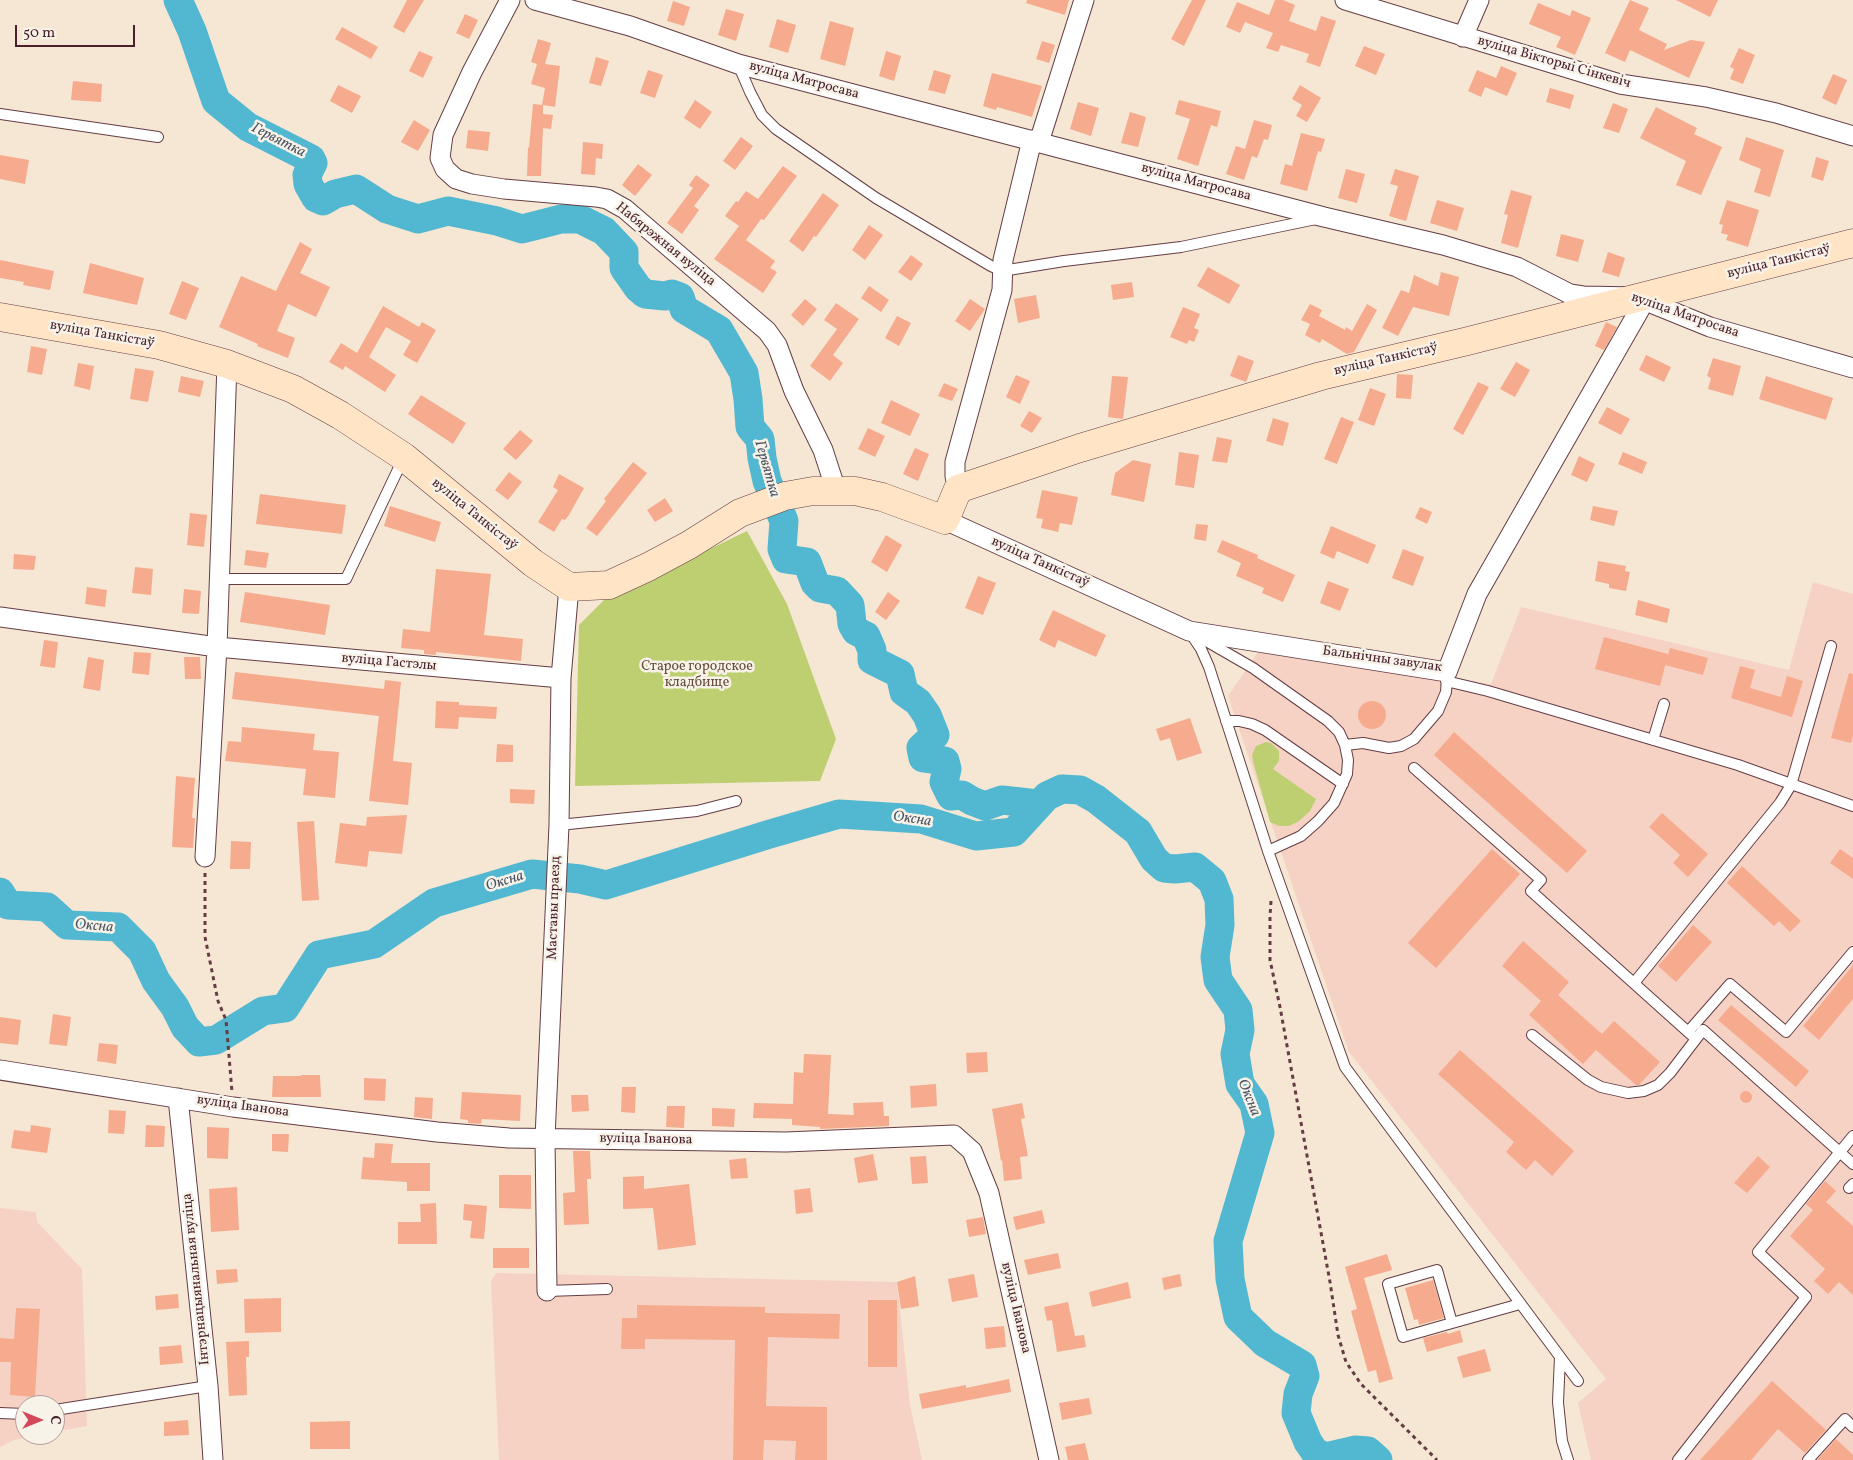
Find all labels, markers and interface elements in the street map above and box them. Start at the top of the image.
scale bar [18,15,138,47]
text: 50 m [23,23,55,44]
street label: вуліца Вікторыі Сінкевіч [1475,33,1633,93]
street label: вуліца Матросава [747,58,861,104]
water label: Гервятка [248,120,308,162]
street label: вуліца Матросава [1139,160,1253,206]
street label: Набярэжная вуліца [611,199,719,291]
street label: вуліца Танкістаў [1726,241,1832,283]
street label: вуліца Матросава [1629,290,1741,342]
street label: вуліца Танкістаў [48,318,156,352]
street label: вуліца Танкістаў [1333,340,1439,380]
water label: Гервятка [749,439,783,499]
street label: вуліца Танкістаў [428,475,520,555]
street label: вуліца Танкістаў [988,534,1092,592]
street label: Бальнічны завулак [1321,643,1443,677]
street label: вуліца Гастэлы [341,650,437,676]
park label: Старое городское кладбище [641,659,753,692]
water label: Оксна [892,808,932,832]
street label: Маставы праезд [545,856,565,960]
water label: Оксна [484,868,526,896]
water label: Оксна [74,916,114,938]
water label: Оксна [1232,1077,1264,1119]
street label: вуліца Іванова [196,1092,290,1122]
street label: вуліца Іванова [599,1131,693,1149]
street label: Інтэрнацыянальная вуліца [180,1192,214,1366]
street label: вуліца Іванова [996,1261,1034,1355]
north arrow [15,1395,65,1445]
text: С [45,1415,64,1425]

